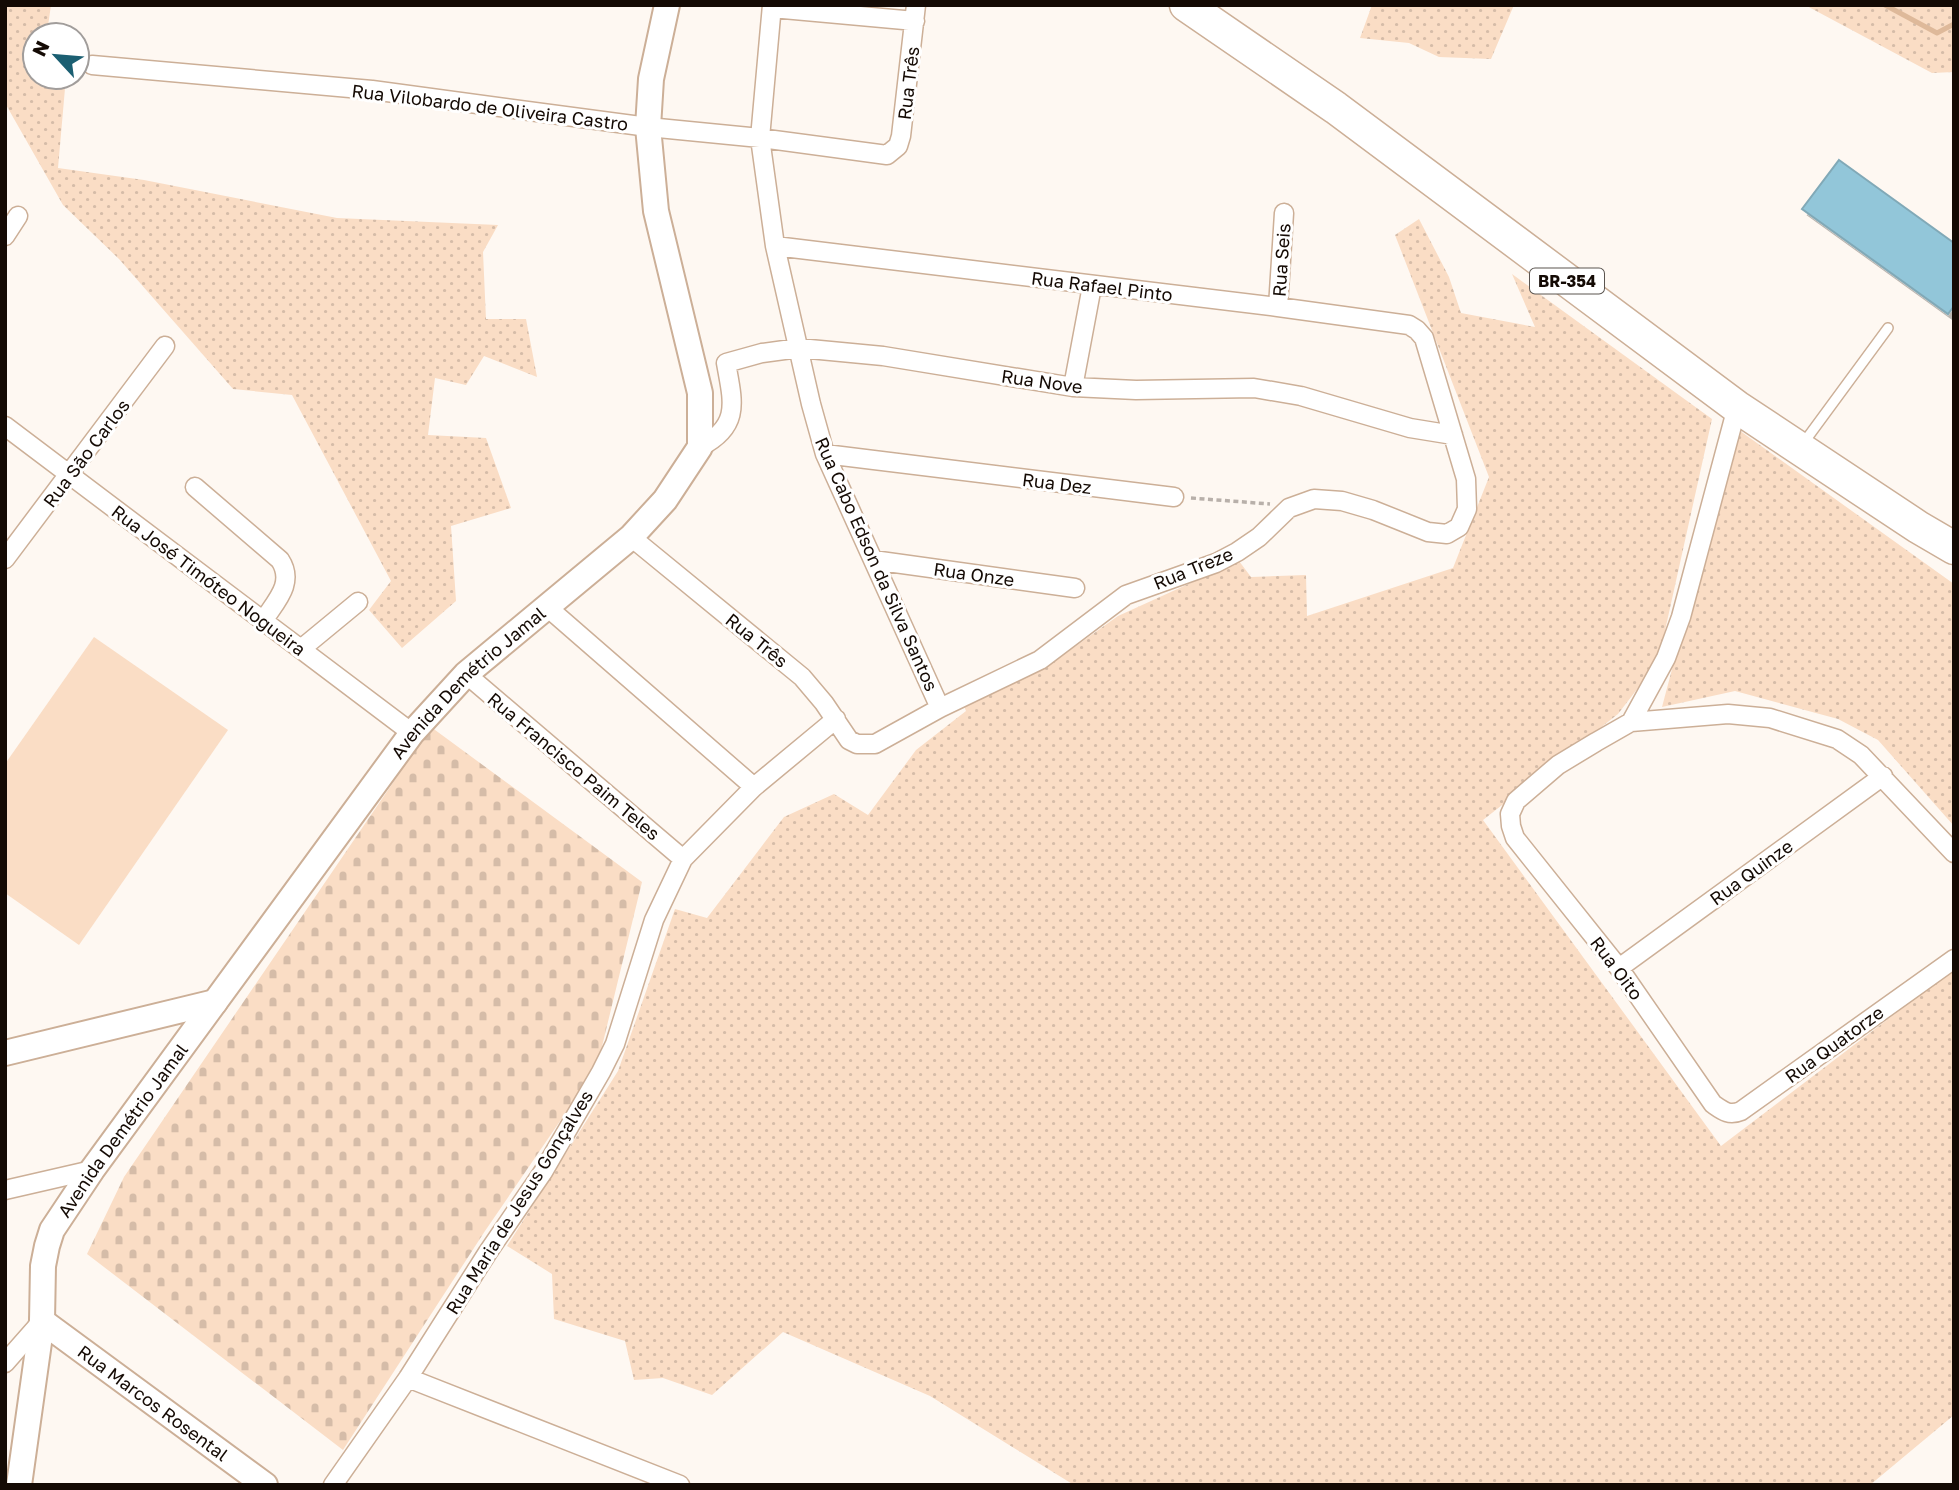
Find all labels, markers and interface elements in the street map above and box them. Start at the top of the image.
north arrow [21,21,91,91]
text: N [27,37,54,60]
street label: Rua Três [893,45,923,121]
street label: Rua Vilobardo de Oliveira Castro [351,79,629,135]
street label: Rua Seis [1267,222,1295,298]
street label: Rua Rafael Pinto [1030,266,1174,306]
road number: BR-354 [1530,268,1604,294]
street label: Rua Nove [1000,364,1084,398]
street label: Rua São Carlos [38,395,134,511]
street label: Rua Cabo Edson da Silva Santos [811,434,943,694]
street label: Rua Dez [1021,468,1093,498]
street label: Rua José Timóteo Nogueira [108,500,310,660]
street label: Rua Treze [1150,542,1236,594]
street label: Rua Onze [932,557,1016,591]
street label: Avenida Demétrio Jamal [386,602,550,763]
street label: Rua Três [721,608,793,672]
street label: Rua Francisco Paim Teles [483,687,665,845]
street label: Rua Quinze [1705,835,1797,909]
street label: Rua Oito [1586,932,1648,1004]
street label: Rua Quatorze [1780,1001,1888,1087]
street label: Avenida Demétrio Jamal [53,1039,192,1221]
street label: Rua Maria de Jesus Gonçalves [441,1086,597,1318]
street label: Rua Marcos Rosental [74,1340,233,1466]

